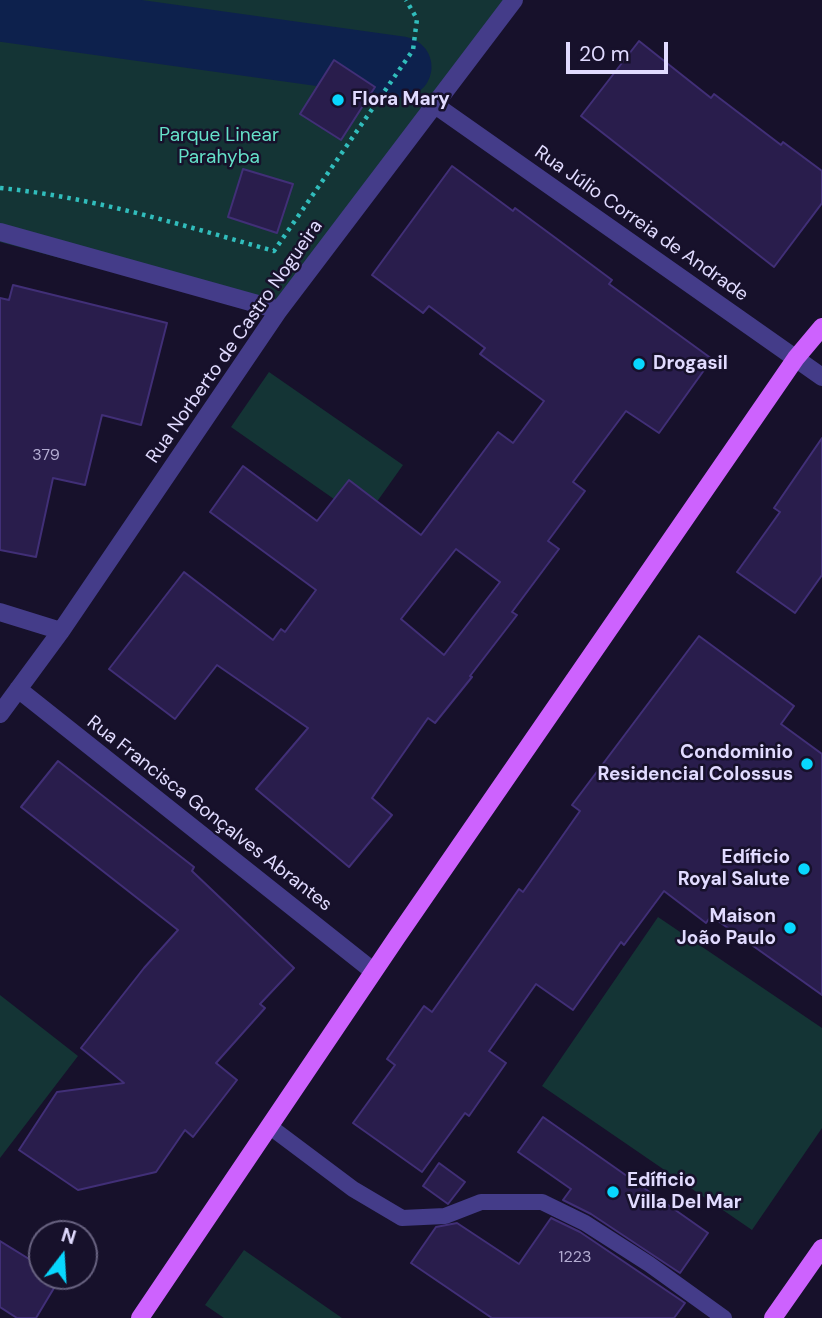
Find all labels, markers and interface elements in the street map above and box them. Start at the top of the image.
scale bar [570,28,672,72]
text: 20 m [579,40,630,68]
place label: Flora Mary [352,89,450,111]
marker: Flora Mary [330,92,346,108]
park label: Parque Linear Parahyba [159,125,279,169]
street label: Rua Júlio Correia de Andrade [530,141,752,307]
street label: Rua Norberto de Castro Nogueira [142,216,328,468]
place label: Drogasil [653,353,728,375]
marker: Drogasil [631,356,647,372]
house number: 379 [32,446,60,466]
street label: Rua Francisca Gonçalves Abrantes [82,711,336,917]
place label: Condominio Residencial Colossus [598,742,793,786]
marker: Condominio Residencial Colossus [799,756,815,772]
place label: Edíficio Royal Salute [678,847,790,891]
marker: Edíficio Royal Salute [796,861,812,877]
place label: Maison João Paulo [676,906,776,950]
marker: Maison João Paulo [782,920,798,936]
place label: Edíficio Villa Del Mar [627,1170,742,1214]
marker: Edíficio Villa Del Mar [605,1184,621,1200]
north arrow [28,1220,98,1290]
text: N [58,1222,79,1250]
house number: 1223 [559,1248,591,1268]

